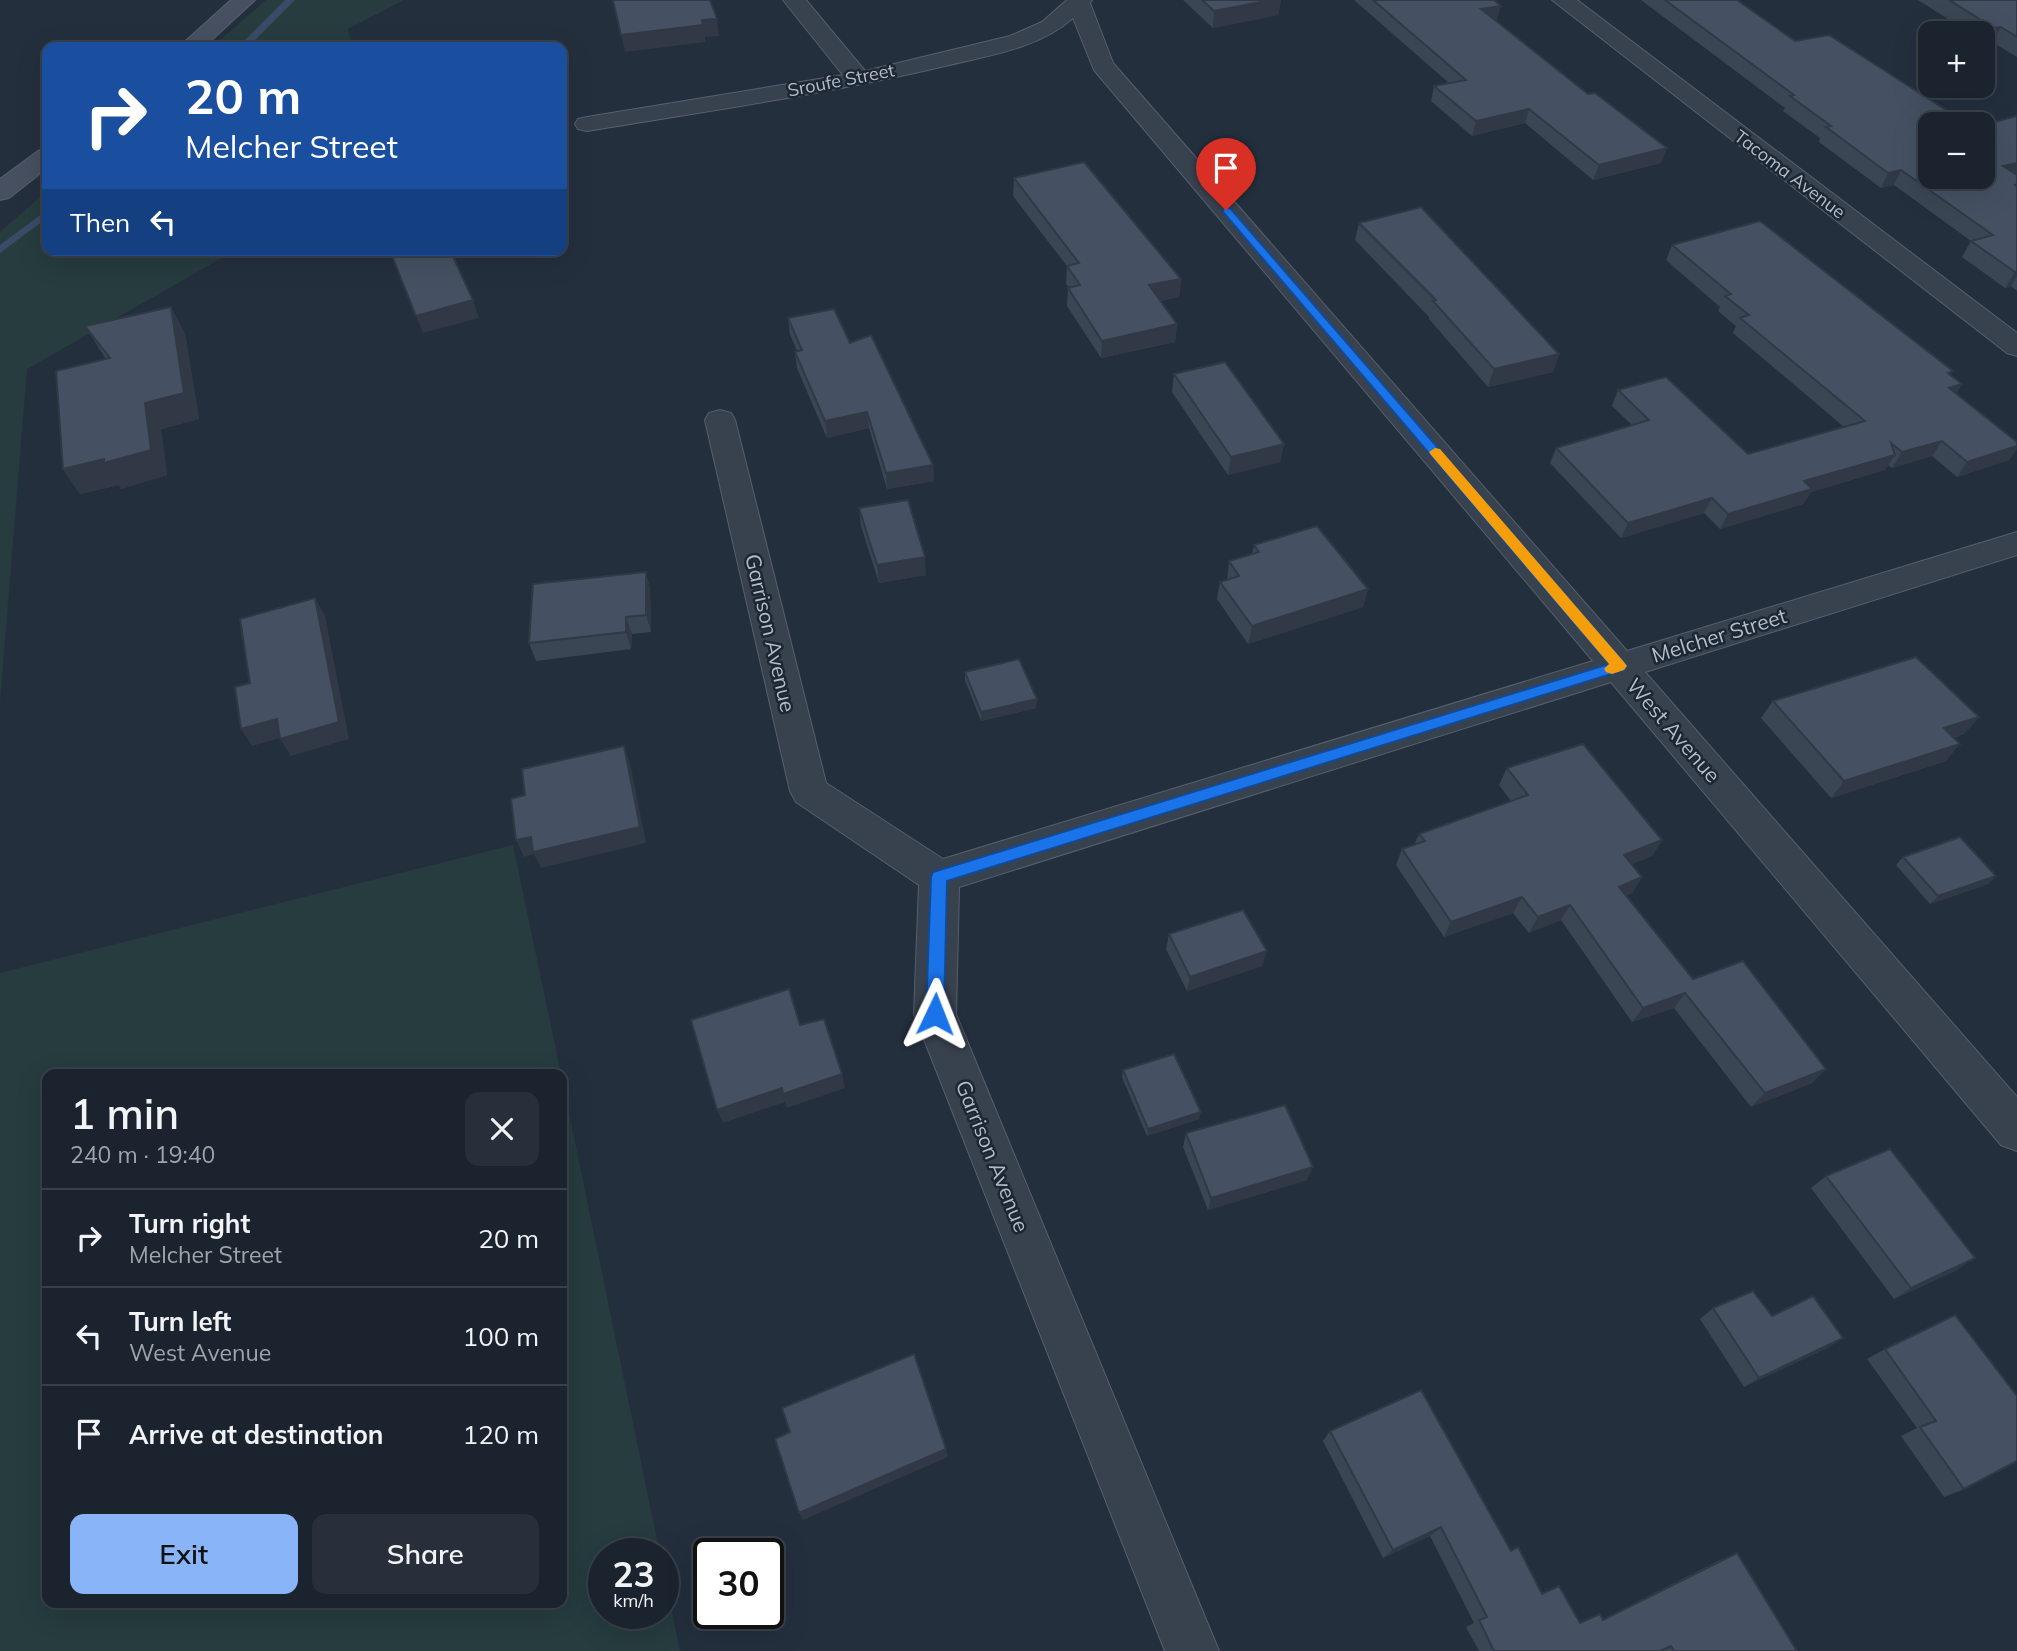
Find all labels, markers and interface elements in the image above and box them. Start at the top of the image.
map controls [1918,21,1995,189]
button: + [1918,21,1995,98]
street label: Sroufe Street [786,58,896,102]
text: 20 m [185,65,301,126]
icon: right [70,70,161,161]
button: − [1918,112,1995,189]
street label: Tacoma Avenue [1730,125,1850,223]
text: Melcher Street [185,126,398,166]
pin [1196,138,1256,210]
icon: arrive [1207,149,1245,187]
icon: left [144,203,182,241]
text: Then [70,206,130,239]
street label: Garrison Avenue [740,551,802,715]
street label: Melcher Street [1648,602,1790,668]
street label: West Avenue [1622,672,1726,788]
position arrow [898,977,972,1051]
street label: Garrison Avenue [951,1076,1035,1236]
text: 1 min [70,1087,179,1140]
button: close [465,1092,539,1166]
text: 240 m · 19:40 [70,1140,215,1169]
text: Turn right [129,1207,250,1240]
icon: right [70,1219,108,1257]
text: 20 m [478,1222,539,1255]
text: Melcher Street [129,1240,282,1269]
text: Turn left [129,1305,231,1338]
icon: left [70,1317,108,1355]
text: 100 m [463,1320,539,1353]
text: West Avenue [129,1338,271,1367]
icon: arrive [70,1415,108,1453]
text: Arrive at destination [129,1418,384,1451]
text: 120 m [463,1418,539,1451]
button: Exit [70,1514,298,1594]
button: Share [312,1514,539,1594]
speed limit sign: 30 [693,1538,784,1629]
text: 23 [612,1552,655,1596]
text: km/h [613,1589,654,1612]

